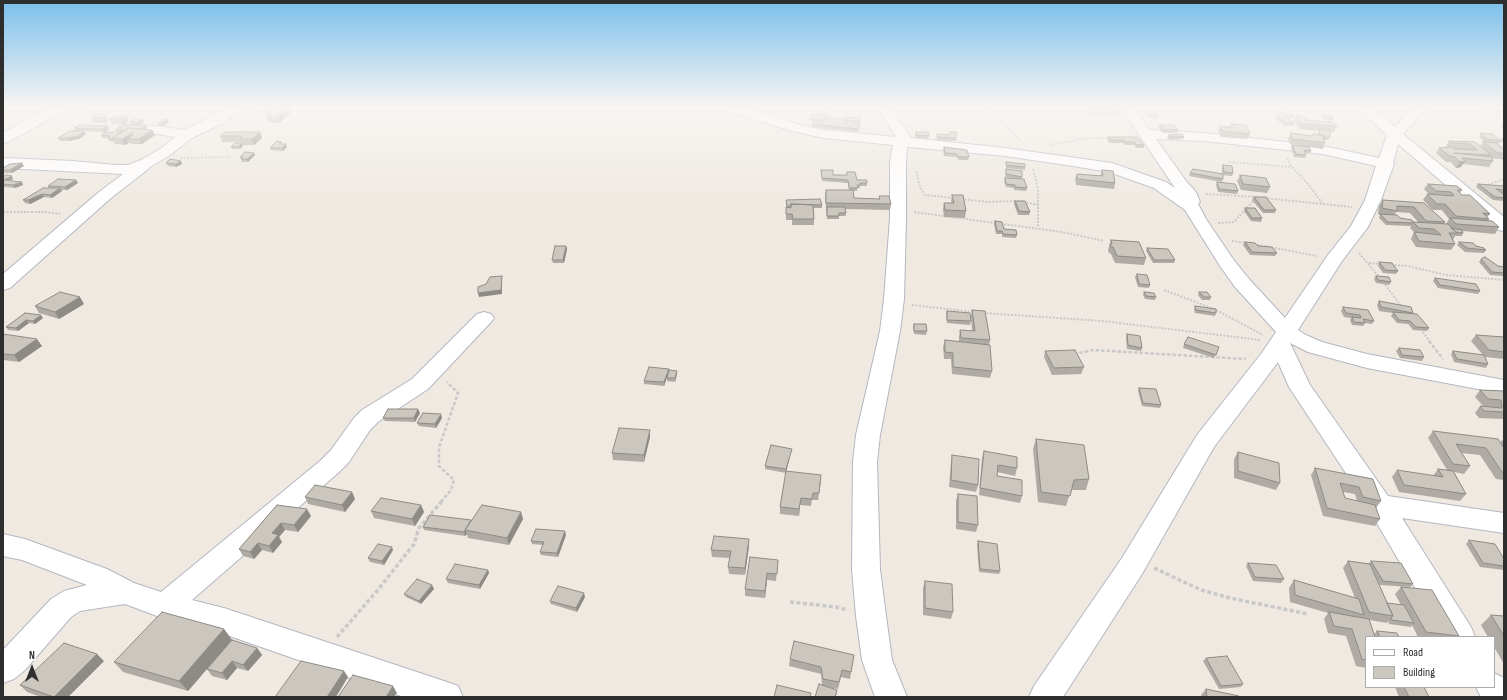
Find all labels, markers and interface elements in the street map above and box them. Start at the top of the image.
legend [1365,636,1495,688]
text: Road [1403,645,1423,660]
north arrow [12,648,52,688]
text: N [29,649,35,662]
text: Building [1403,665,1435,680]

